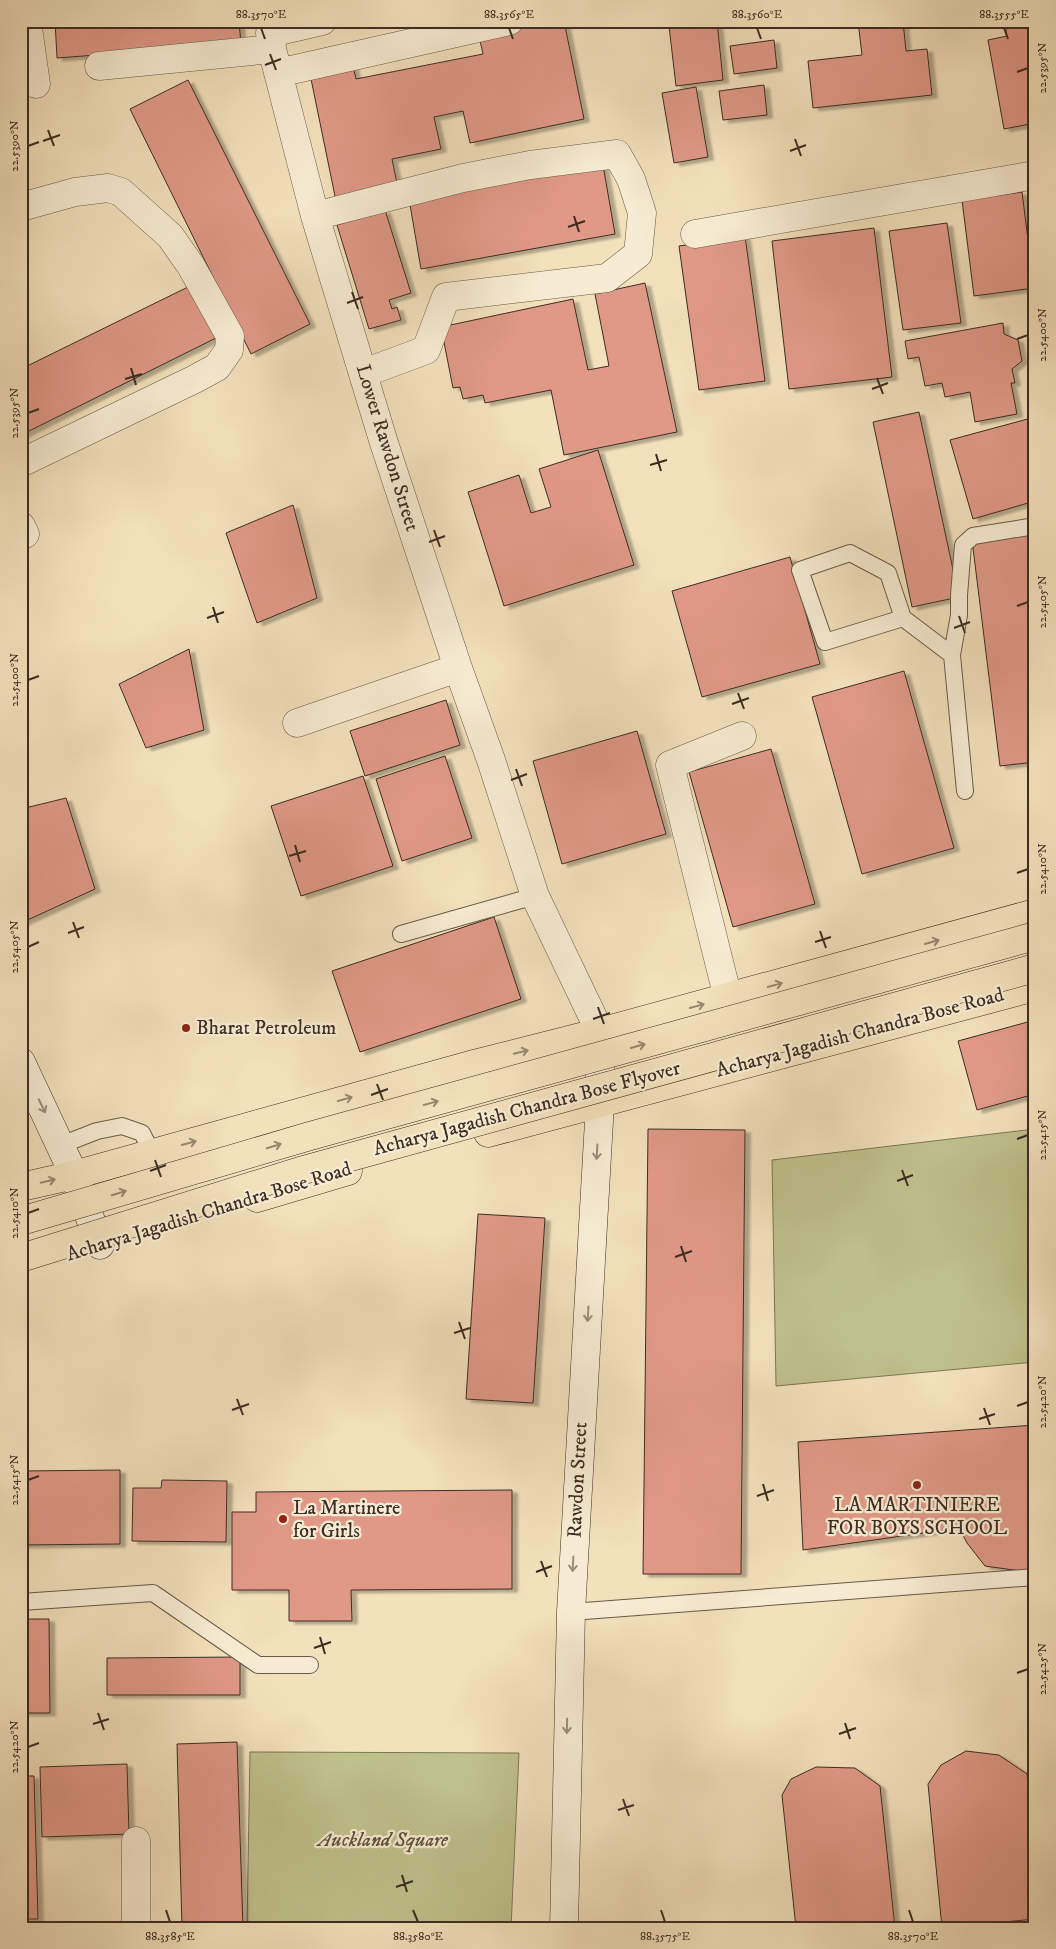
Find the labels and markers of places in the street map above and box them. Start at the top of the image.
place label: Bharat Petroleum [196,1016,336,1041]
marker: Bharat Petroleum [180,1022,192,1034]
marker: LA MARTINIERE FOR BOYS SCHOOL [911,1479,923,1491]
place label: LA MARTINIERE FOR BOYS SCHOOL [827,1493,1008,1541]
place label: La Martinere for Girls [293,1496,400,1544]
marker: La Martinere for Girls [277,1513,289,1525]

